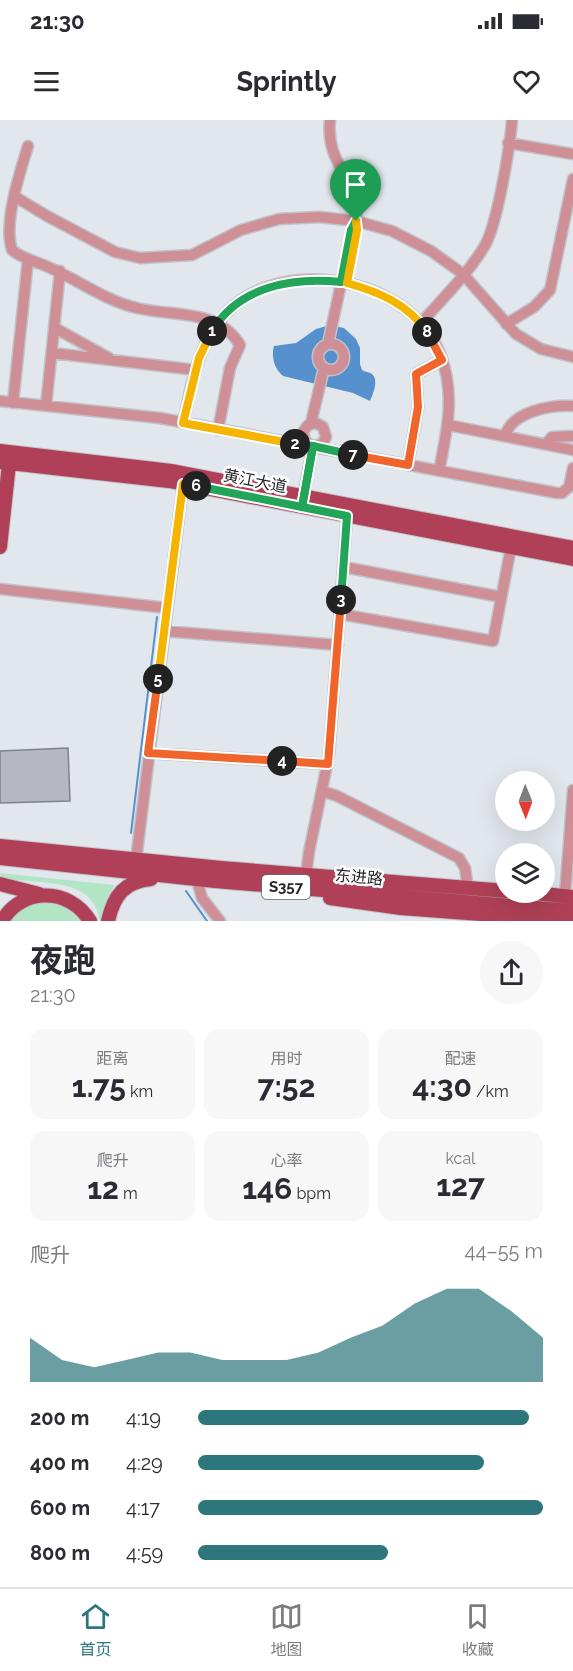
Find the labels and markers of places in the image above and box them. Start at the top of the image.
pin [330,159,381,221]
pin: 1 [197,316,227,346]
pin: 8 [412,317,442,347]
pin: 2 [280,429,310,459]
pin: 7 [338,440,368,470]
pin: 6 [181,471,211,501]
pin: 3 [326,585,356,615]
pin: 5 [143,664,173,694]
pin: 4 [267,746,297,776]

